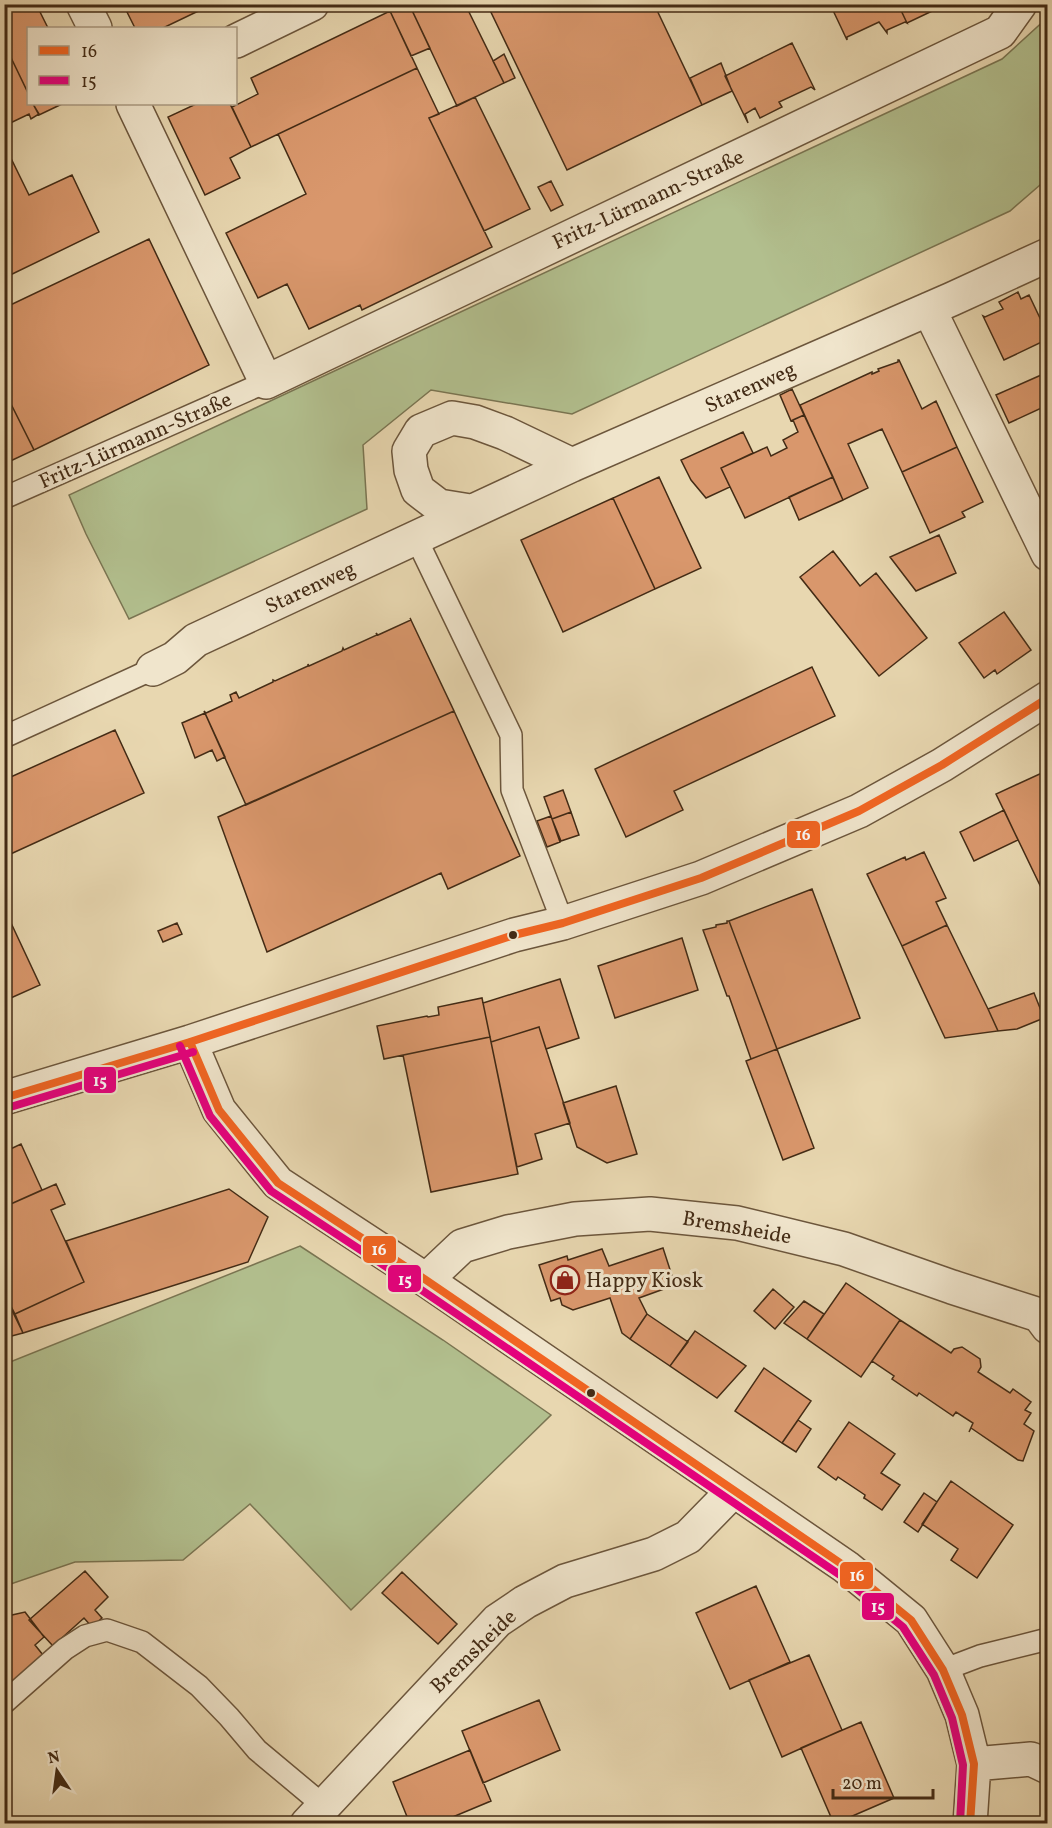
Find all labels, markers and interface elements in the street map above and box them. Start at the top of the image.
legend [27,27,237,105]
text: 16 [81,40,97,65]
text: 15 [81,70,97,95]
street label: Fritz-Lürmann-Straße [548,143,749,258]
street label: Starenweg [701,355,801,421]
street label: Fritz-Lürmann-Straße [35,386,237,497]
street label: Starenweg [261,555,361,622]
line badge: 16 [786,820,821,849]
text: 16 [795,825,811,847]
unlabelled marker [507,929,519,941]
line badge: 15 [83,1066,117,1094]
text: 15 [93,1071,107,1093]
street label: Bremsheide [680,1205,793,1252]
line badge: 16 [362,1235,397,1264]
text: 16 [371,1240,387,1262]
line badge: 15 [387,1264,422,1293]
shop icon: Happy Kiosk [549,1264,581,1296]
place label: Happy Kiosk [586,1267,704,1296]
text: 15 [398,1270,412,1292]
unlabelled marker [585,1387,597,1399]
line badge: 16 [839,1561,874,1590]
text: 16 [849,1566,865,1588]
line badge: 15 [861,1592,895,1621]
text: 15 [871,1597,885,1619]
street label: Bremsheide [424,1603,524,1701]
north arrow [27,1741,87,1801]
text: N [46,1746,63,1770]
scale bar [833,1762,934,1800]
text: 20 m [842,1772,882,1797]

